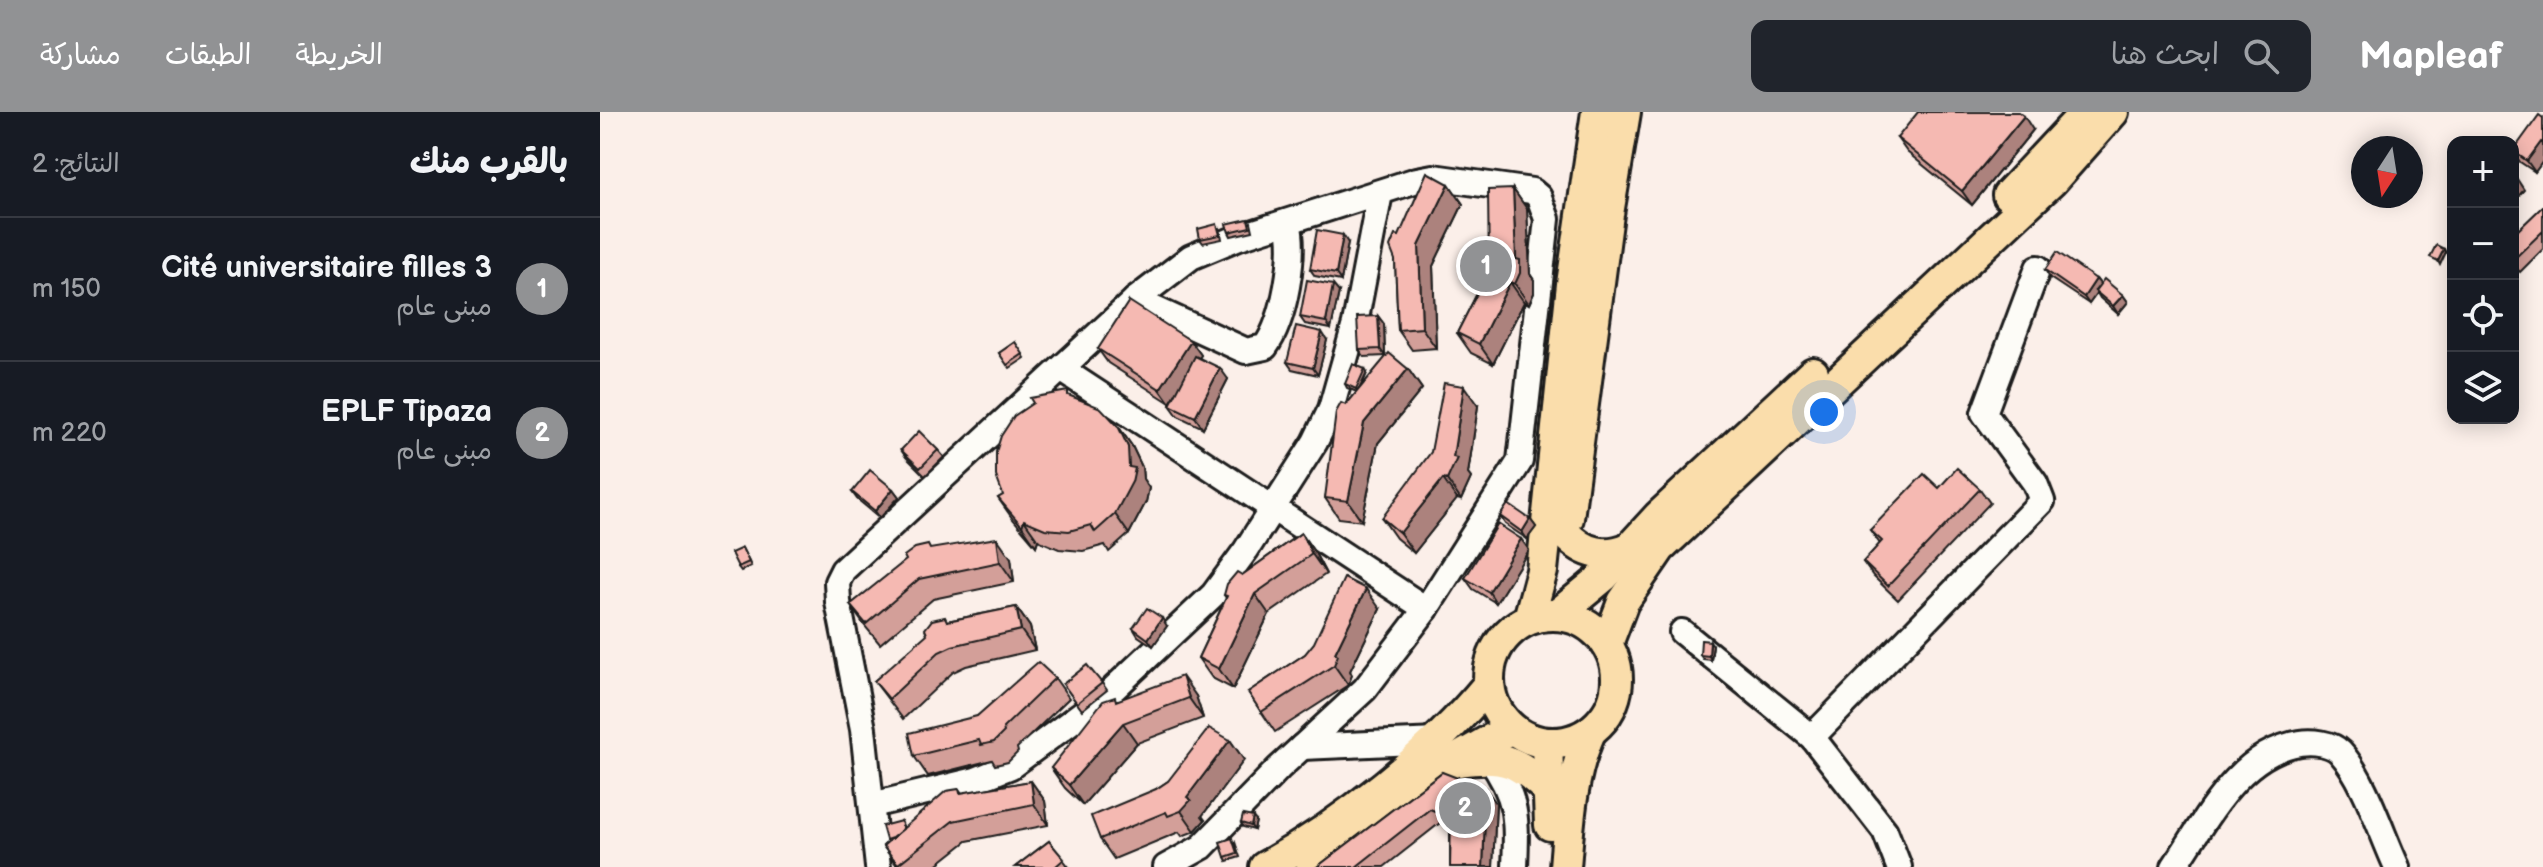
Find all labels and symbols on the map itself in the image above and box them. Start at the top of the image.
north arrow [2351,136,2423,208]
pin: 1 [1460,236,1512,296]
your location [1804,392,1844,432]
pin: 2 [1439,778,1491,838]

